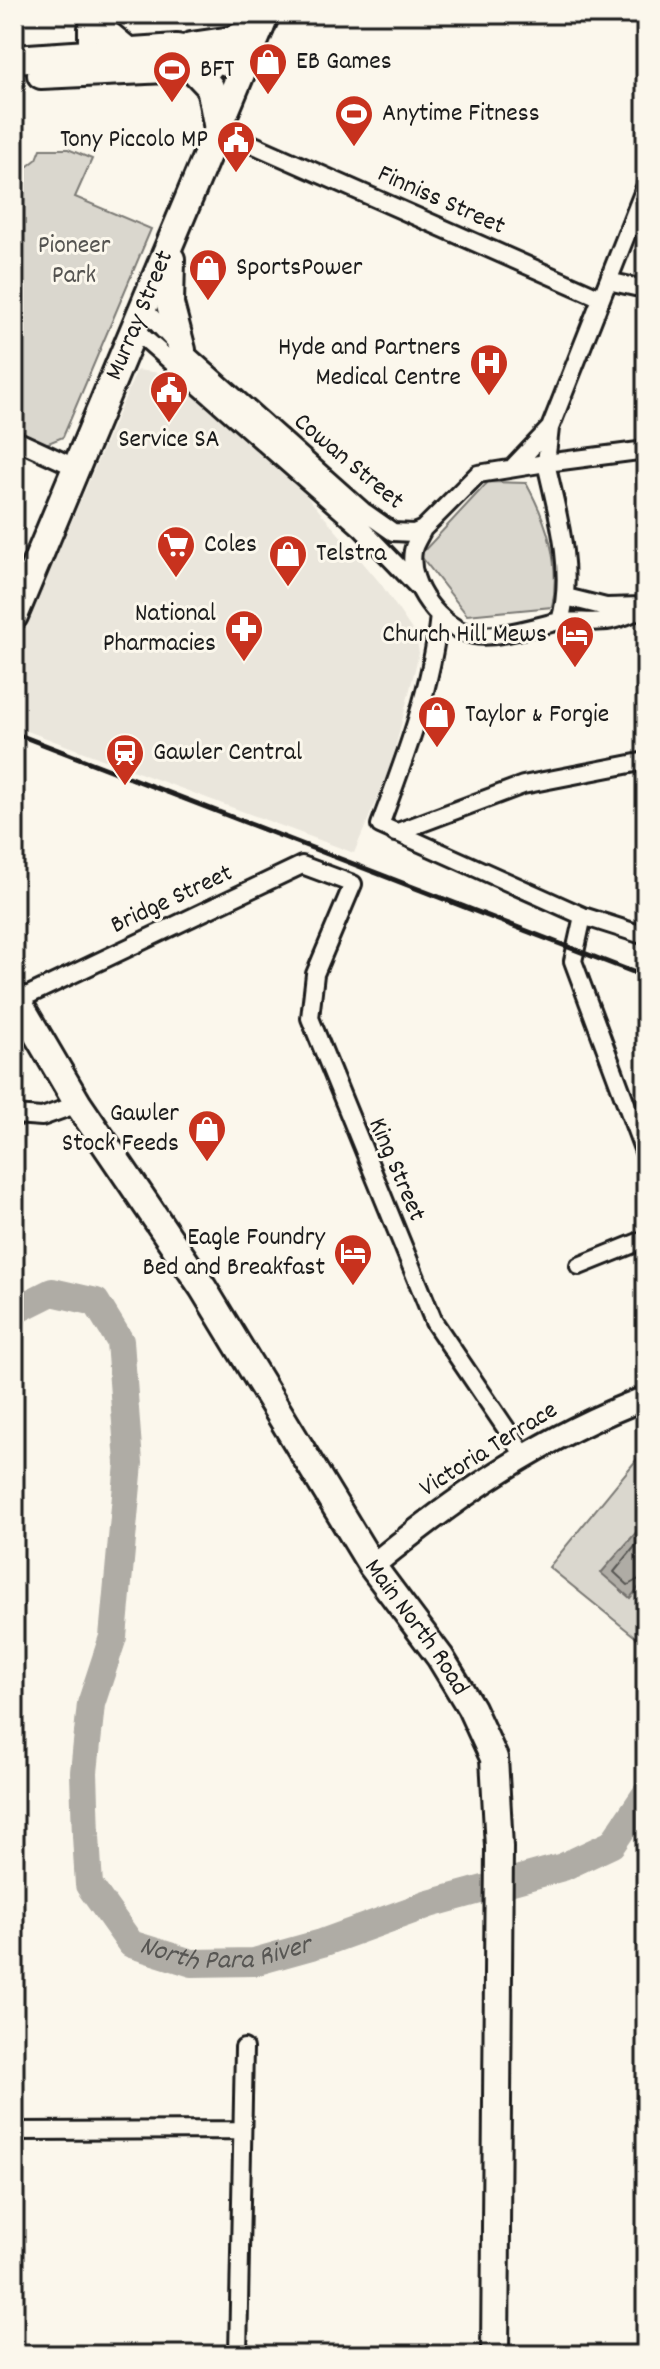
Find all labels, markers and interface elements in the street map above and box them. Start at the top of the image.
shop icon: EB Games [247,41,289,96]
place label: EB Games [296,44,392,81]
sports icon: BFT [151,49,193,104]
place label: BFT [200,52,235,89]
sports icon: Anytime Fitness [333,93,375,148]
place label: Anytime Fitness [382,96,540,133]
public building icon: Tony Piccolo MP [215,119,257,174]
place label: Tony Piccolo MP [60,122,208,159]
street label: Finniss Street [371,156,511,246]
park label: Pioneer Park [38,228,111,295]
street label: Murray Street [96,244,184,386]
shop icon: SportsPower [187,247,229,302]
place label: SportsPower [236,250,363,287]
place label: Hyde and Partners Medical Centre [278,330,461,397]
hospital icon: Hyde and Partners Medical Centre [468,342,510,397]
public building icon: Service SA [148,369,190,424]
street label: Cowan Street [285,405,412,520]
place label: Service SA [118,422,220,459]
supermarket icon: Coles [155,524,197,579]
place label: Coles [204,527,257,564]
shop icon: Telstra [267,533,309,588]
place label: Telstra [316,536,387,573]
place label: National Pharmacies [103,596,216,663]
pharmacy icon: National Pharmacies [223,608,265,663]
hotel icon: Church Hill Mews [554,614,596,669]
place label: Church Hill Mews [382,617,547,654]
shop icon: Taylor & Forgie [416,694,458,749]
place label: Taylor & Forgie [465,697,609,734]
station icon: Gawler Central [104,732,146,787]
place label: Gawler Central [153,735,302,772]
street label: Bridge Street [105,855,239,944]
place label: Gawler Stock Feeds [62,1096,179,1163]
shop icon: Gawler Stock Feeds [186,1108,228,1163]
street label: King Street [358,1112,435,1228]
place label: Eagle Foundry Bed and Breakfast [143,1220,325,1287]
hotel icon: Eagle Foundry Bed and Breakfast [332,1232,374,1287]
street label: Victoria Terrace [413,1393,565,1507]
street label: Main North Road [355,1551,478,1703]
water label: North Para River [134,1926,320,1984]

